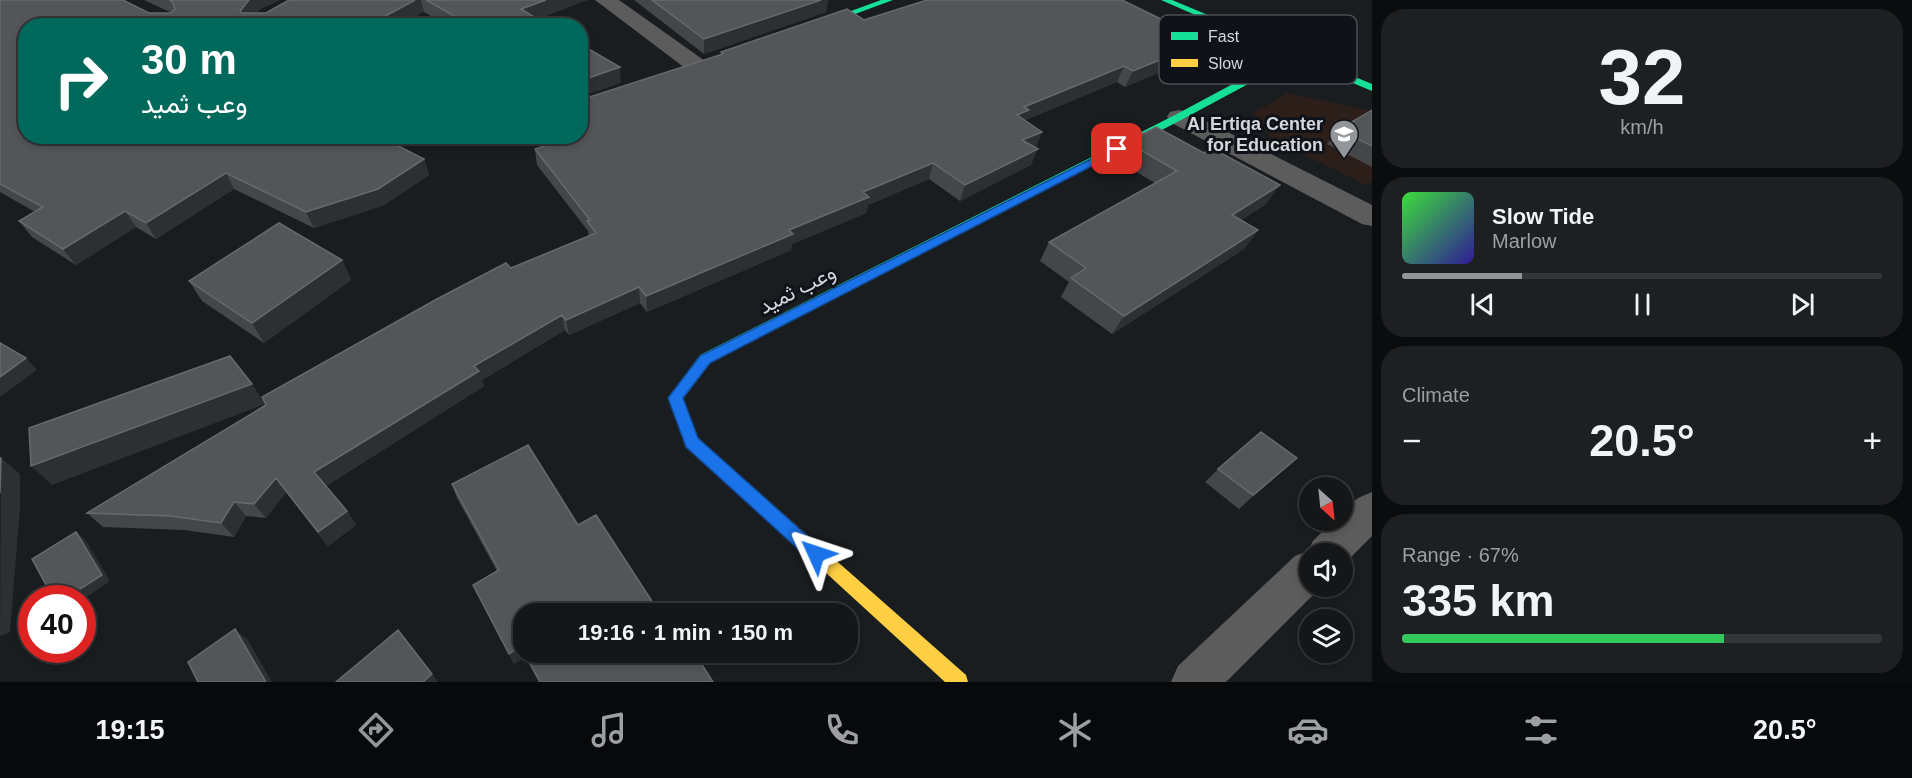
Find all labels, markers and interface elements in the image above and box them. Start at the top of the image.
legend [1159,15,1357,84]
text: Fast [1208,28,1240,45]
text: 32 [1599,33,1685,121]
text: 30 m [141,36,237,83]
icon: right [42,42,120,120]
text: Slow [1208,55,1243,72]
text: وعب ثميد [141,89,248,119]
place label: Al Ertiqa Center for Education [1187,114,1323,155]
text: km/h [1620,116,1664,138]
school or university icon: Al Ertiqa Center for Education [1328,118,1360,160]
pin [1091,123,1142,174]
icon: arrive [1100,132,1133,165]
text: Slow Tide [1492,204,1594,229]
text: Marlow [1492,230,1556,252]
street label: وعب ثميد [755,260,840,320]
icon: previous [1466,288,1499,321]
icon: pause [1626,288,1659,321]
icon: next [1786,288,1819,321]
text: Climate [1402,384,1470,406]
text: 20.5° [1589,415,1695,466]
text: − [1402,422,1421,459]
text: + [1863,422,1882,459]
north arrow [1299,477,1353,531]
map controls [1299,477,1353,663]
position arrow [784,522,848,586]
button: sound [1299,543,1353,597]
text: Range · 67% [1402,544,1519,566]
text: 335 km [1402,575,1555,626]
speed limit sign: 40 [18,585,96,663]
button: layers [1299,609,1353,663]
text: 19:16 · 1 min · 150 m [578,620,793,645]
icon: directions [355,709,397,751]
icon: music [588,709,630,751]
icon: phone [821,709,863,751]
icon: climate [1054,709,1096,751]
icon: car [1287,709,1329,751]
icon: filters [1520,709,1562,751]
text: 19:15 [95,715,165,745]
text: 20.5° [1753,715,1816,745]

